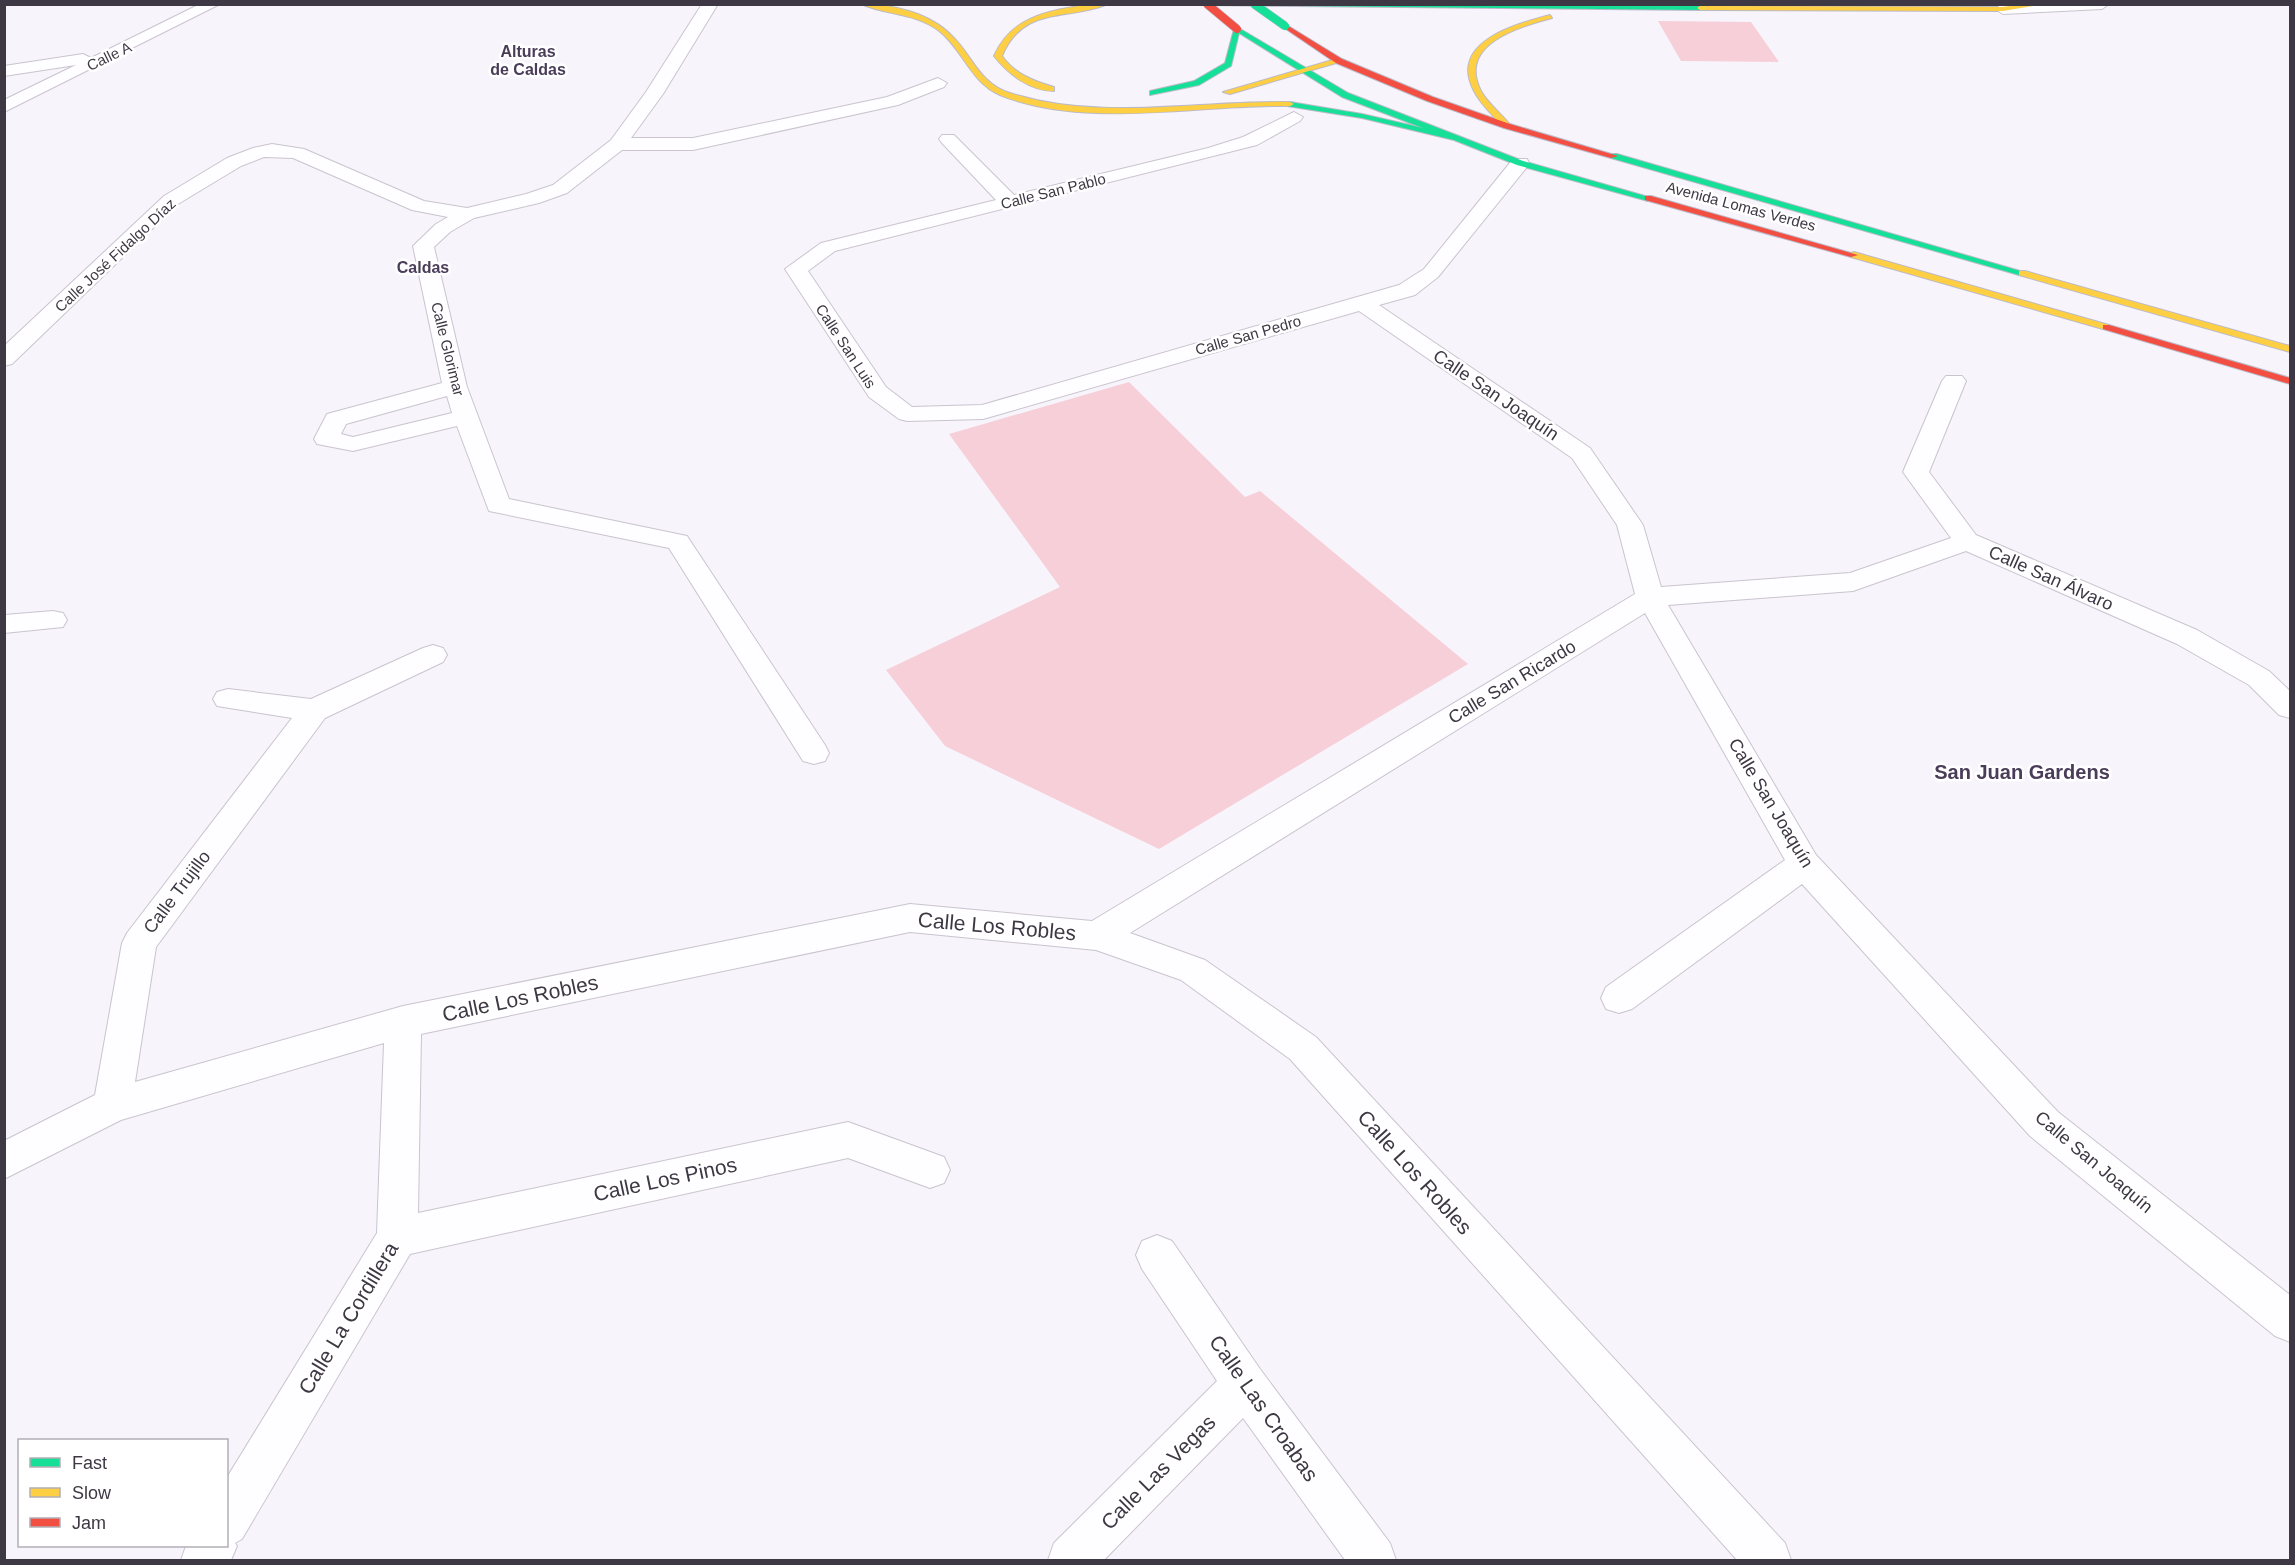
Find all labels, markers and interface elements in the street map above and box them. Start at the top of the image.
street label: Calle A [84,38,134,74]
district label: Alturas de Caldas [490,43,566,78]
street label: Calle San Pablo [999,170,1107,212]
street label: Avenida Lomas Verdes [1664,178,1818,234]
street label: Calle José Fidalgo Díaz [51,195,179,315]
district label: Caldas [397,259,449,276]
street label: Calle Glorimar [428,300,468,398]
street label: Calle San Luis [813,301,879,391]
street label: Calle San Pedro [1193,312,1303,358]
street label: Calle San Joaquín [1429,346,1563,444]
street label: Calle San Álvaro [1986,542,2116,614]
street label: Calle San Ricardo [1445,636,1579,728]
street label: Calle San Joaquín [1725,735,1817,871]
district label: San Juan Gardens [1934,761,2110,783]
street label: Calle Trujillo [140,847,214,937]
street label: Calle Los Robles [917,908,1077,944]
street label: Calle Los Robles [440,970,600,1026]
street label: Calle Los Robles [1353,1105,1477,1239]
street label: Calle San Joaquín [2031,1107,2157,1217]
street label: Calle Los Pinos [591,1153,739,1205]
street label: Calle La Cordillera [294,1238,403,1398]
street label: Calle Las Croabas [1205,1331,1323,1485]
street label: Calle Las Vegas [1096,1410,1220,1534]
legend [18,1439,228,1547]
text: Fast [72,1453,107,1473]
text: Slow [72,1483,112,1503]
text: Jam [72,1513,106,1533]

